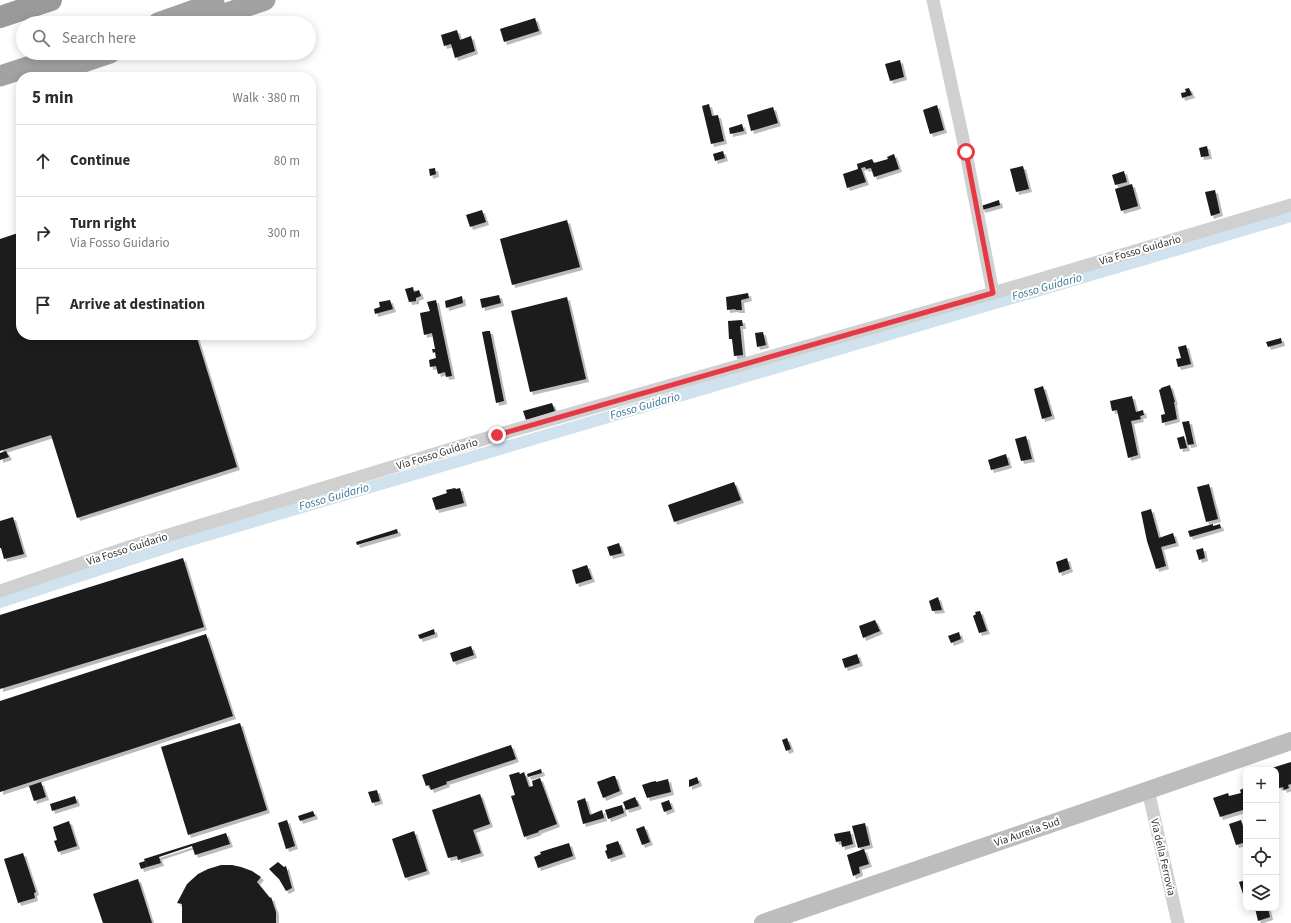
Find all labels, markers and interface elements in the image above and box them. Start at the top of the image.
search box [16,16,316,60]
icon: search [30,27,52,49]
text: Search here [62,28,136,49]
text: 5 min [32,86,73,110]
text: Walk · 380 m [232,89,300,107]
route start [957,143,975,161]
icon: ahead [32,150,54,172]
text: Continue [70,150,130,171]
text: 80 m [274,152,300,170]
text: Turn right [70,213,136,234]
icon: right [32,222,54,244]
text: 300 m [267,224,300,242]
street label: Via Fosso Guidario [1097,231,1183,269]
text: Via Fosso Guidario [70,234,170,252]
water label: Fosso Guidario [1010,269,1084,305]
icon: arrive [32,294,54,316]
text: Arrive at destination [70,294,205,315]
water label: Fosso Guidario [608,388,682,424]
route end [488,426,506,444]
street label: Via Fosso Guidario [394,434,480,473]
water label: Fosso Guidario [297,479,371,515]
street label: Via Fosso Guidario [85,529,169,569]
map controls [1243,767,1279,911]
button: + [1243,767,1279,803]
button: − [1243,803,1279,839]
street label: Via Aurelia Sud [992,814,1062,850]
street label: Via della Ferrovia [1147,817,1179,897]
button: locate [1243,839,1279,875]
button: layers [1243,875,1279,911]

